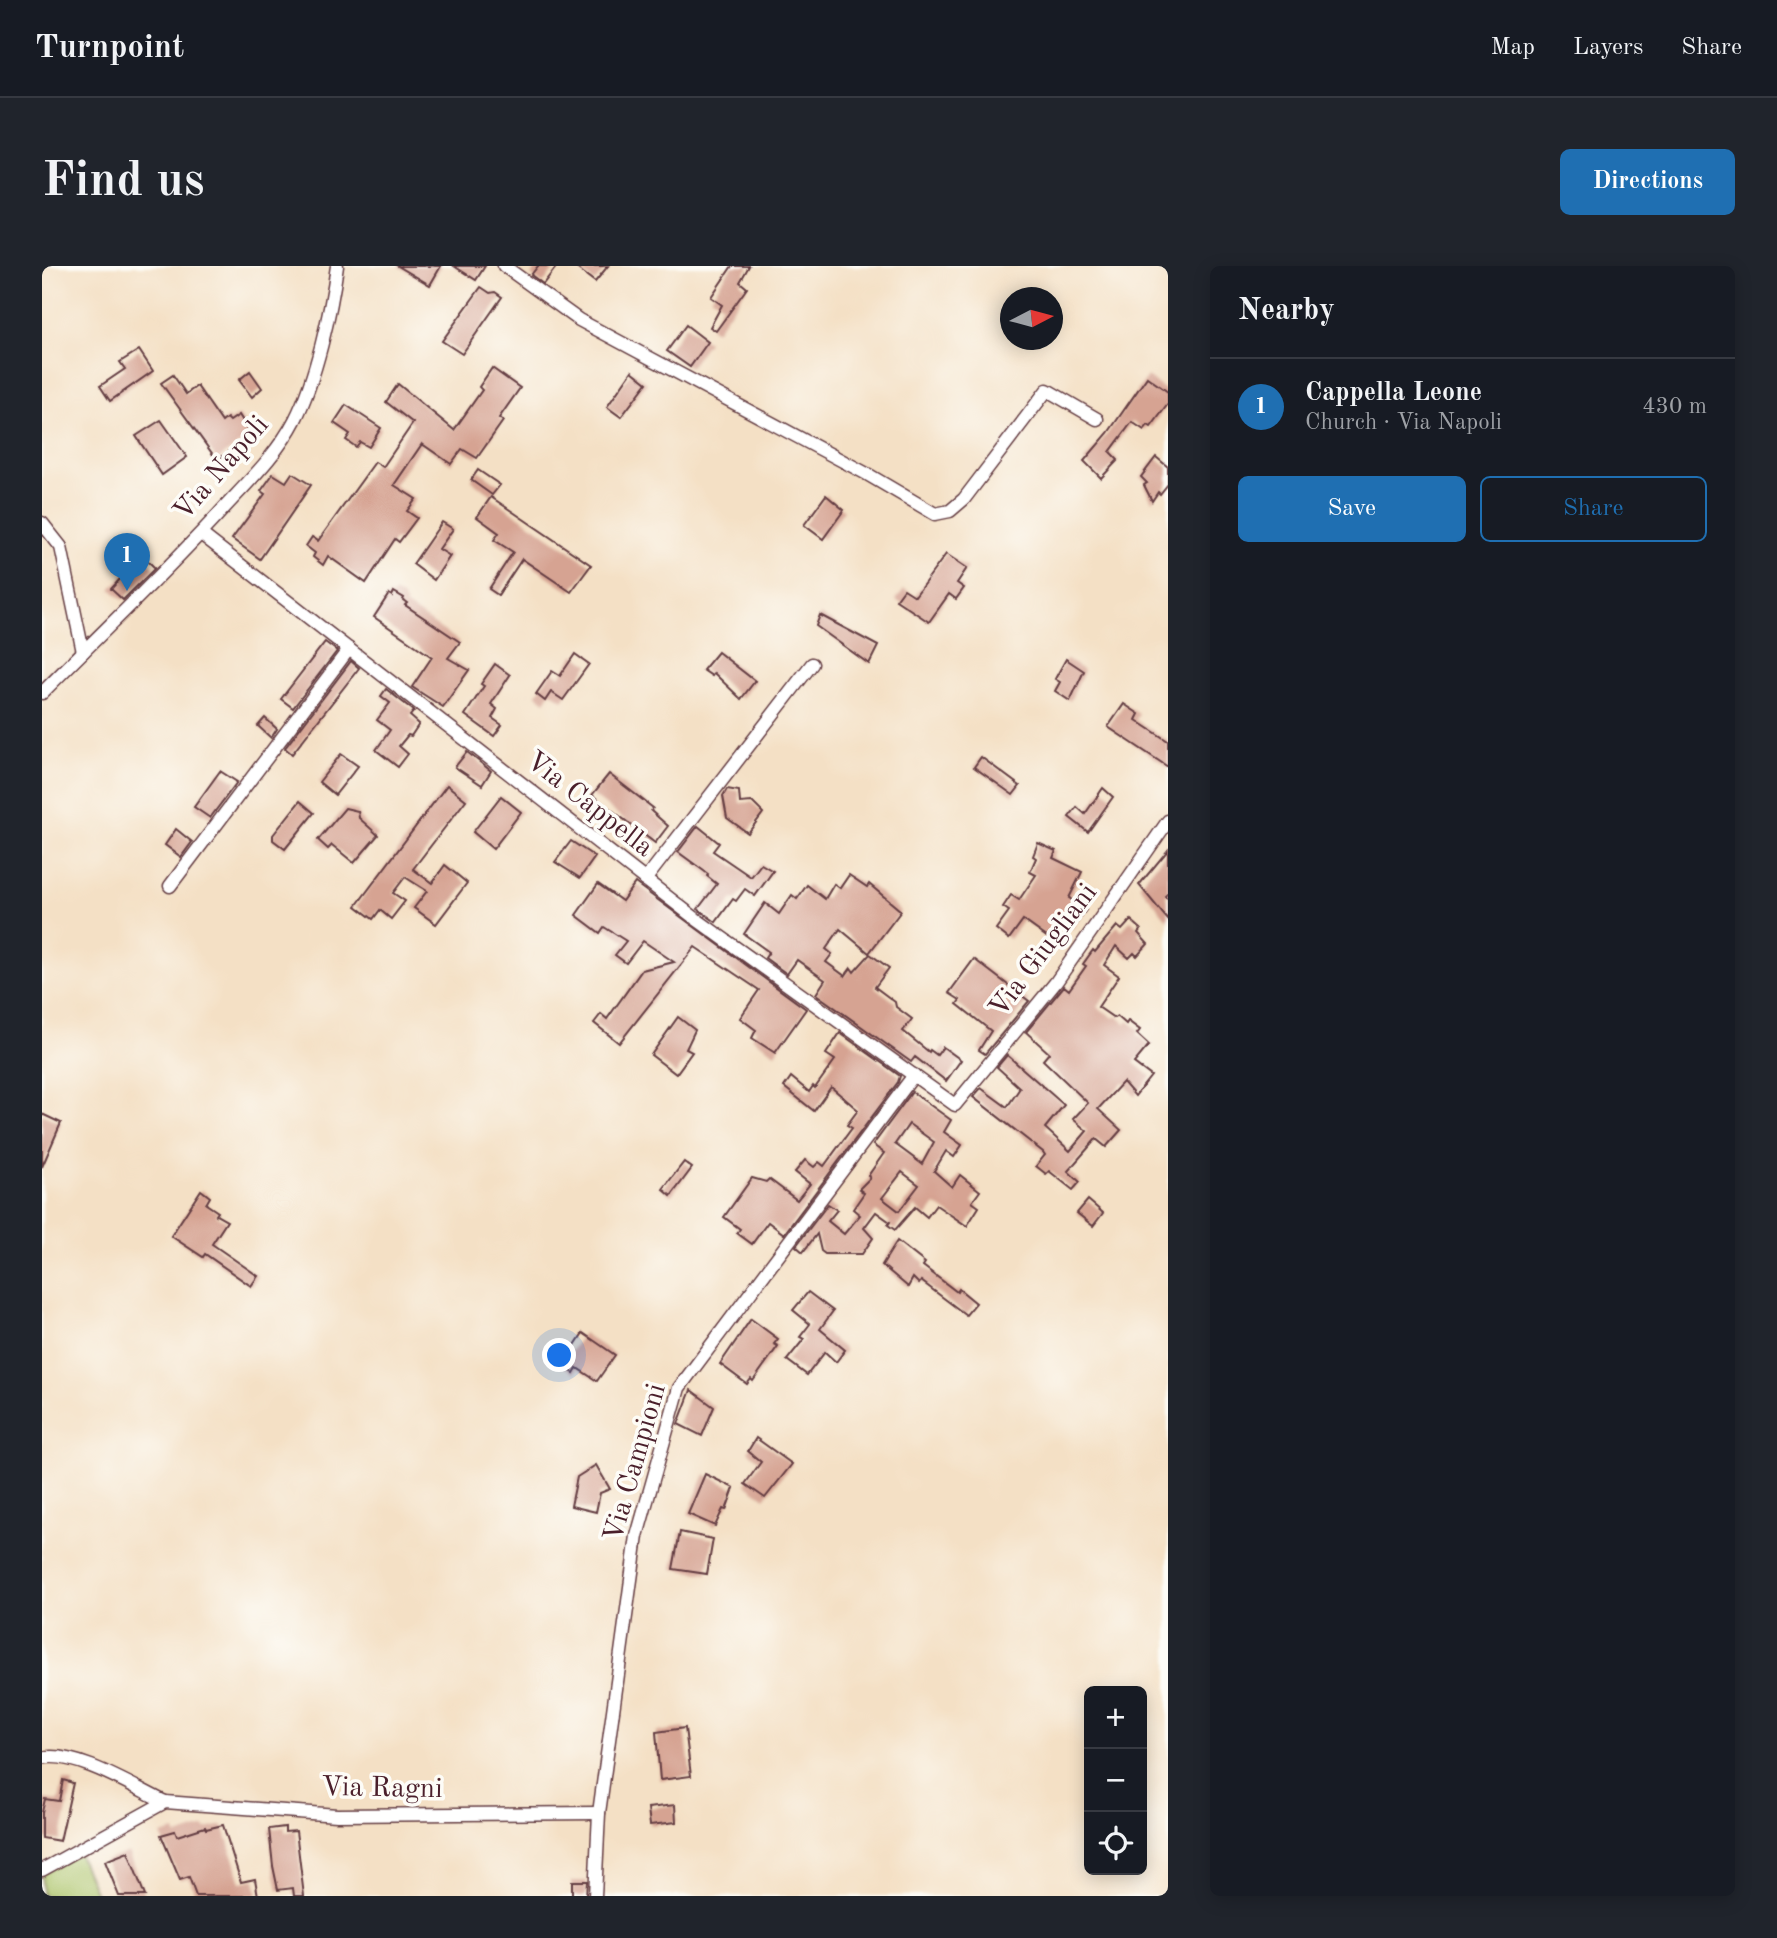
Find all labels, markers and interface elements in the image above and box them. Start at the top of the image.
text: Turnpoint [35,32,184,65]
text: Map [1491,36,1535,60]
text: Layers [1573,36,1643,60]
text: Share [1681,36,1742,60]
button: Directions [1560,149,1735,215]
text: Find us [42,158,205,207]
north arrow [1000,287,1063,350]
text: Nearby [1238,296,1335,326]
text: Cappella Leone [1305,380,1482,406]
text: 1 [1254,395,1268,418]
text: 430 m [1642,395,1707,418]
street label: Via Napoli [169,411,275,527]
text: Church · Via Napoli [1305,411,1502,434]
button: Save [1238,476,1466,542]
button: Share [1480,476,1707,542]
pin: 1 [104,533,150,591]
street label: Via Cappella [520,747,658,863]
street label: Via Giugliani [985,879,1103,1023]
your location [542,1338,576,1372]
street label: Via Campioni [600,1381,672,1545]
map controls [1084,1686,1147,1875]
button: + [1084,1686,1147,1749]
button: − [1084,1749,1147,1812]
street label: Via Ragni [321,1774,443,1804]
button: locate [1084,1812,1147,1875]

